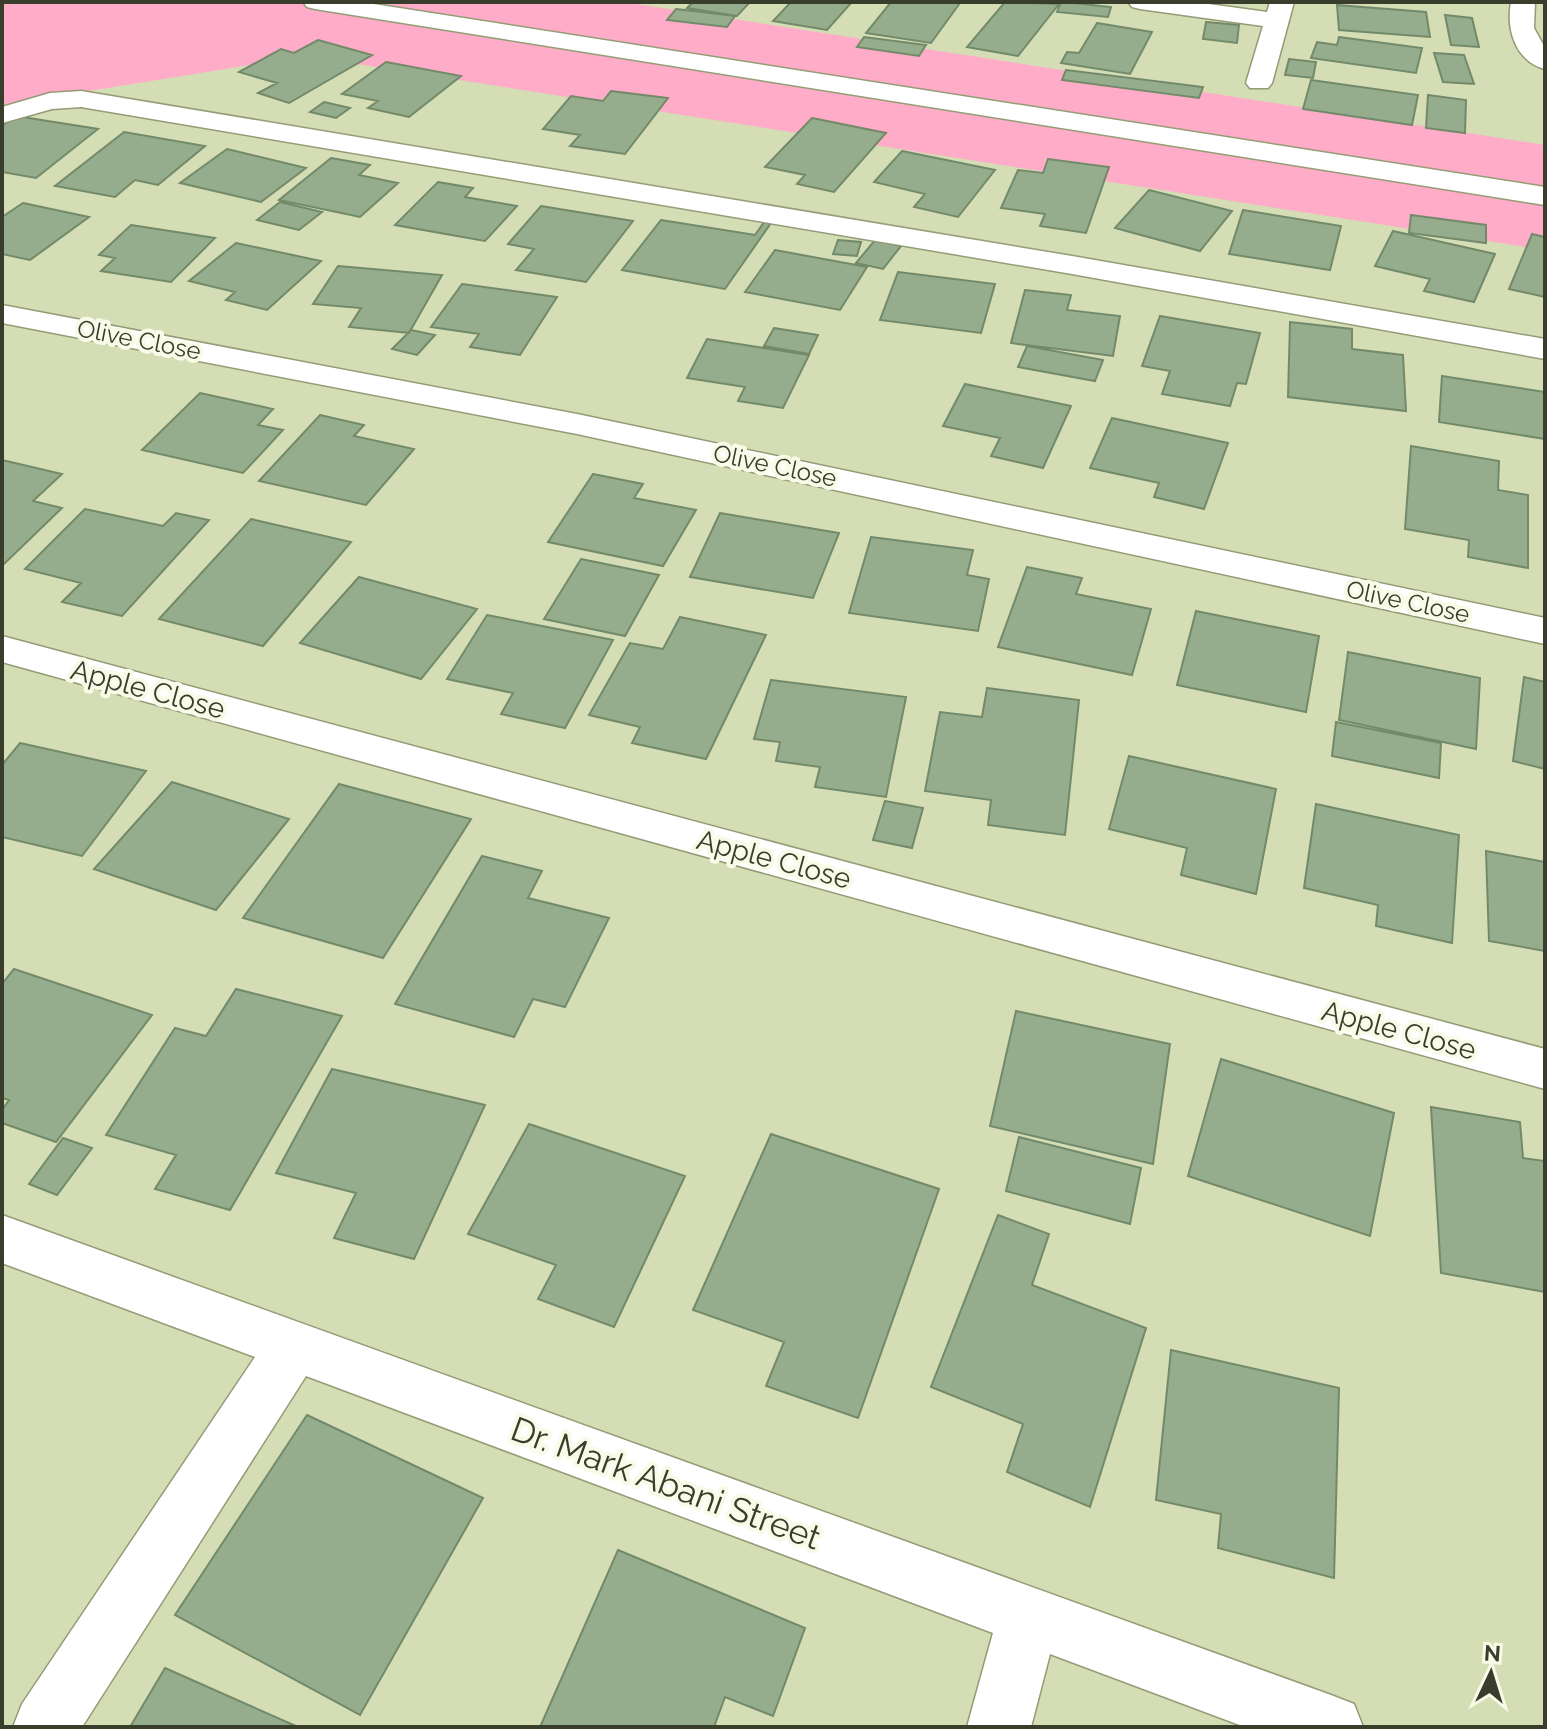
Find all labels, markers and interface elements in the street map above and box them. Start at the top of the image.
street label: Olive Close [75,313,203,366]
street label: Olive Close [711,438,839,493]
street label: Olive Close [1344,574,1472,629]
street label: Apple Close [67,653,229,726]
street label: Apple Close [693,823,855,896]
street label: Apple Close [1318,994,1480,1067]
street label: Dr. Mark Abani Street [506,1408,827,1558]
north arrow [1451,1633,1531,1713]
text: N [1483,1639,1502,1667]

